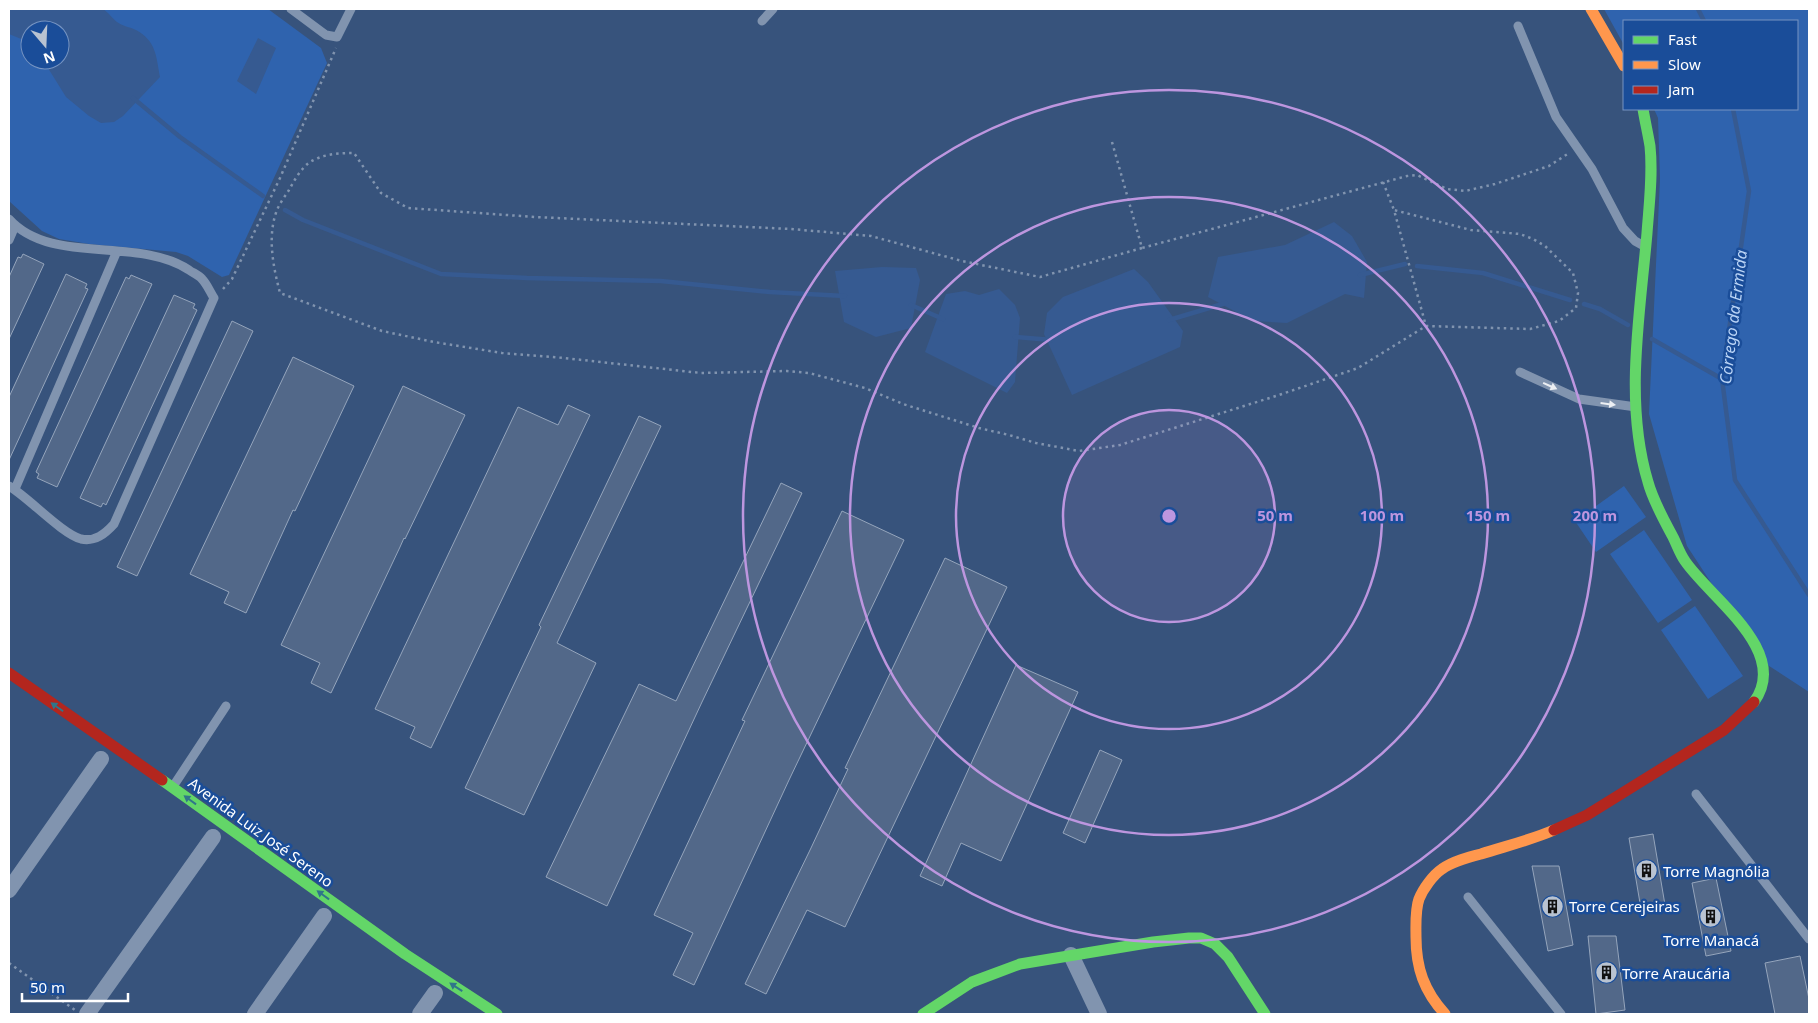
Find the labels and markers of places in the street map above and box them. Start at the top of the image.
centre of rings [1160,507,1178,525]
building icon: Torre Magnólia [1635,859,1659,883]
place label: Torre Magnólia [1663,861,1770,881]
building icon: Torre Cerejeiras [1541,894,1565,918]
place label: Torre Cerejeiras [1569,896,1680,916]
building icon: Torre Manacá [1699,905,1723,929]
place label: Torre Manacá [1663,930,1759,950]
building icon: Torre Araucária [1594,961,1618,985]
place label: Torre Araucária [1622,963,1730,983]

